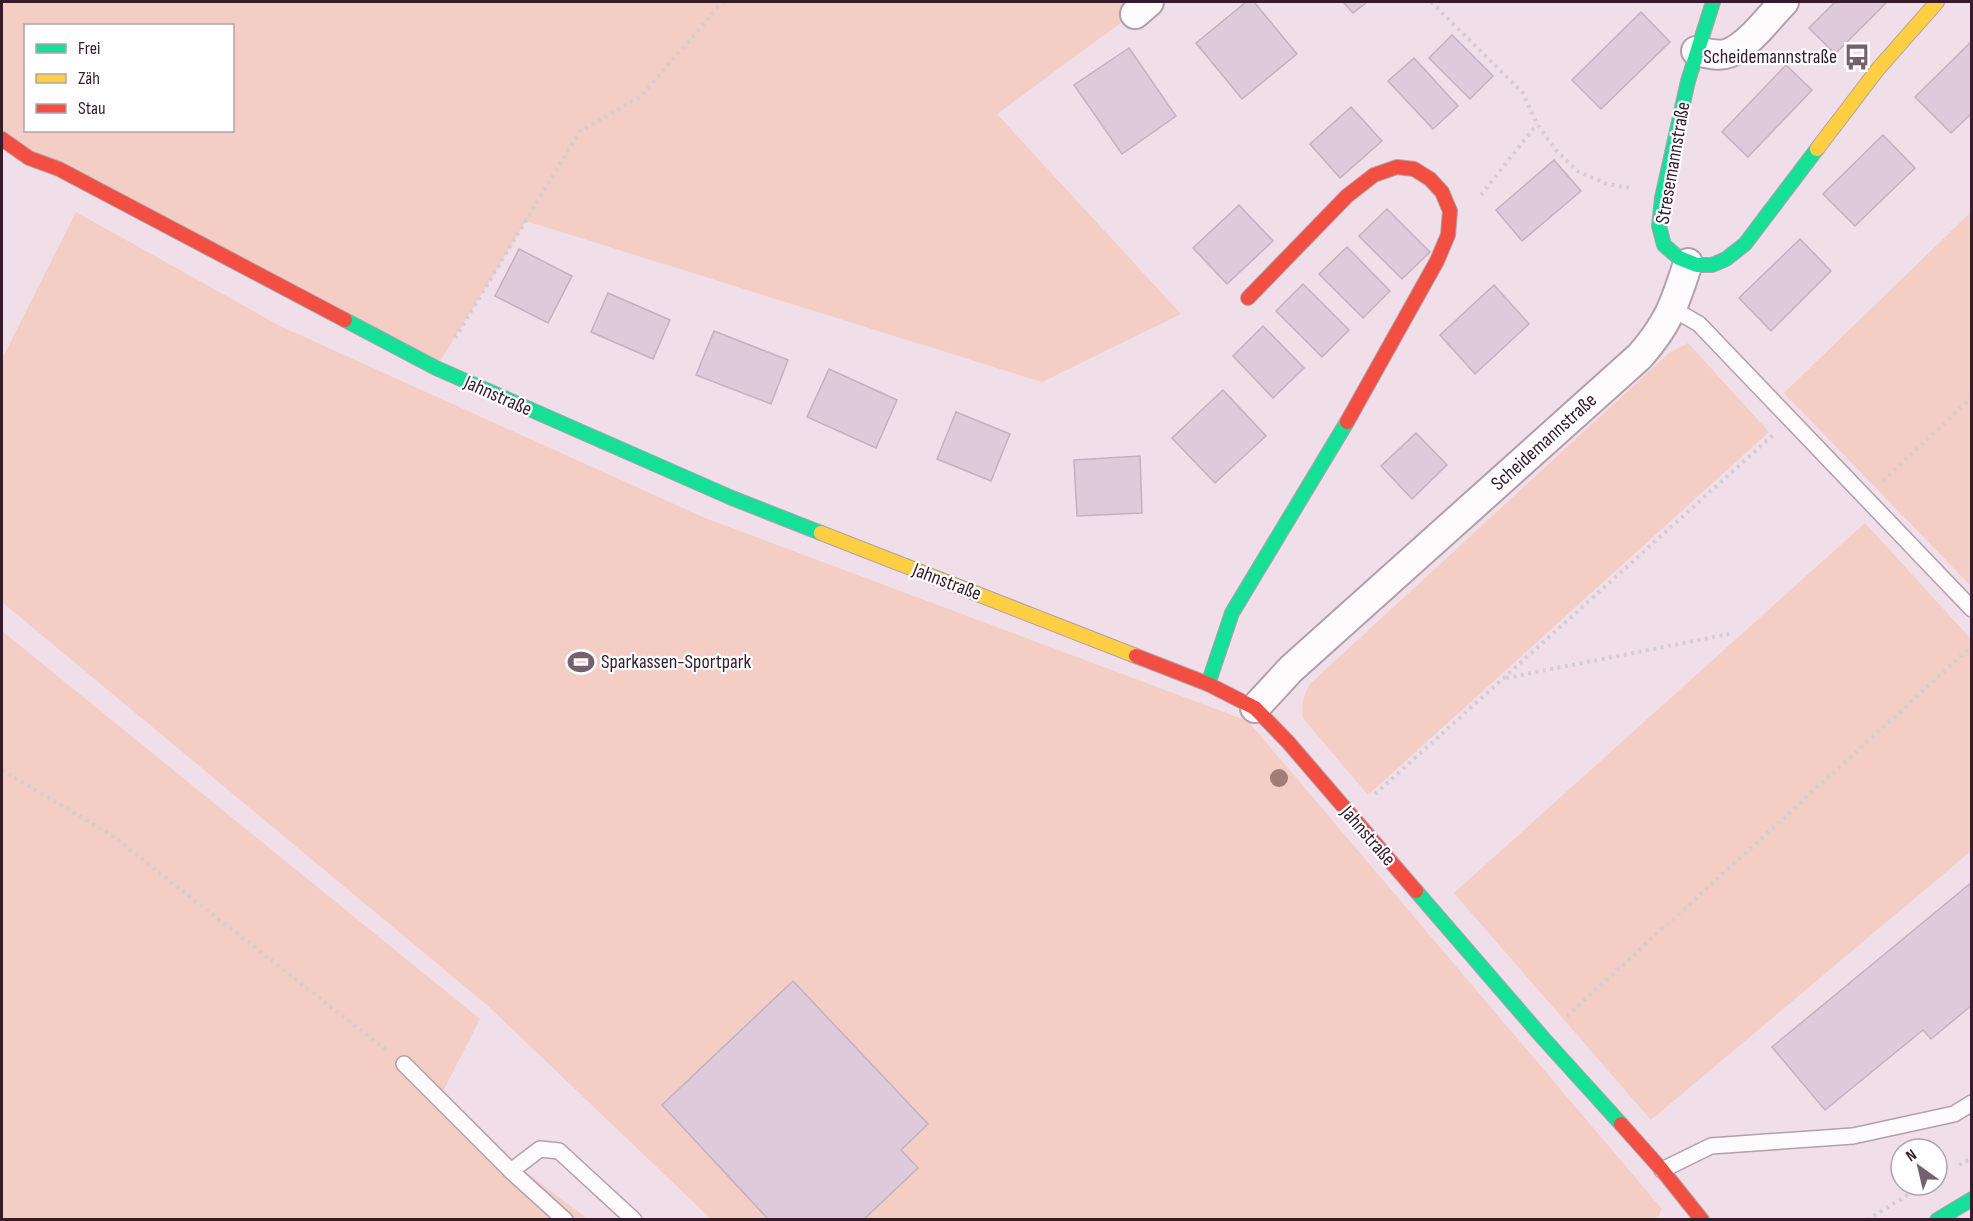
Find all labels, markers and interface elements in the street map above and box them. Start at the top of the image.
legend [24,24,234,132]
text: Frei [78,38,100,59]
bus stop icon: Scheidemannstraße [1842,42,1872,72]
place label: Scheidemannstraße [1703,45,1837,69]
text: Zäh [78,68,100,89]
text: Stau [78,98,106,119]
street label: Stresemannstraße [1650,100,1696,226]
street label: Jahnstraße [459,370,536,422]
street label: Scheidemannstraße [1486,388,1602,496]
street label: Jahnstraße [908,558,985,606]
sports icon: Sparkassen-Sportpark [566,647,596,677]
place label: Sparkassen-Sportpark [601,650,751,674]
street label: Jahnstraße [1335,800,1401,871]
north arrow [1889,1137,1949,1197]
text: N [1903,1146,1920,1166]

